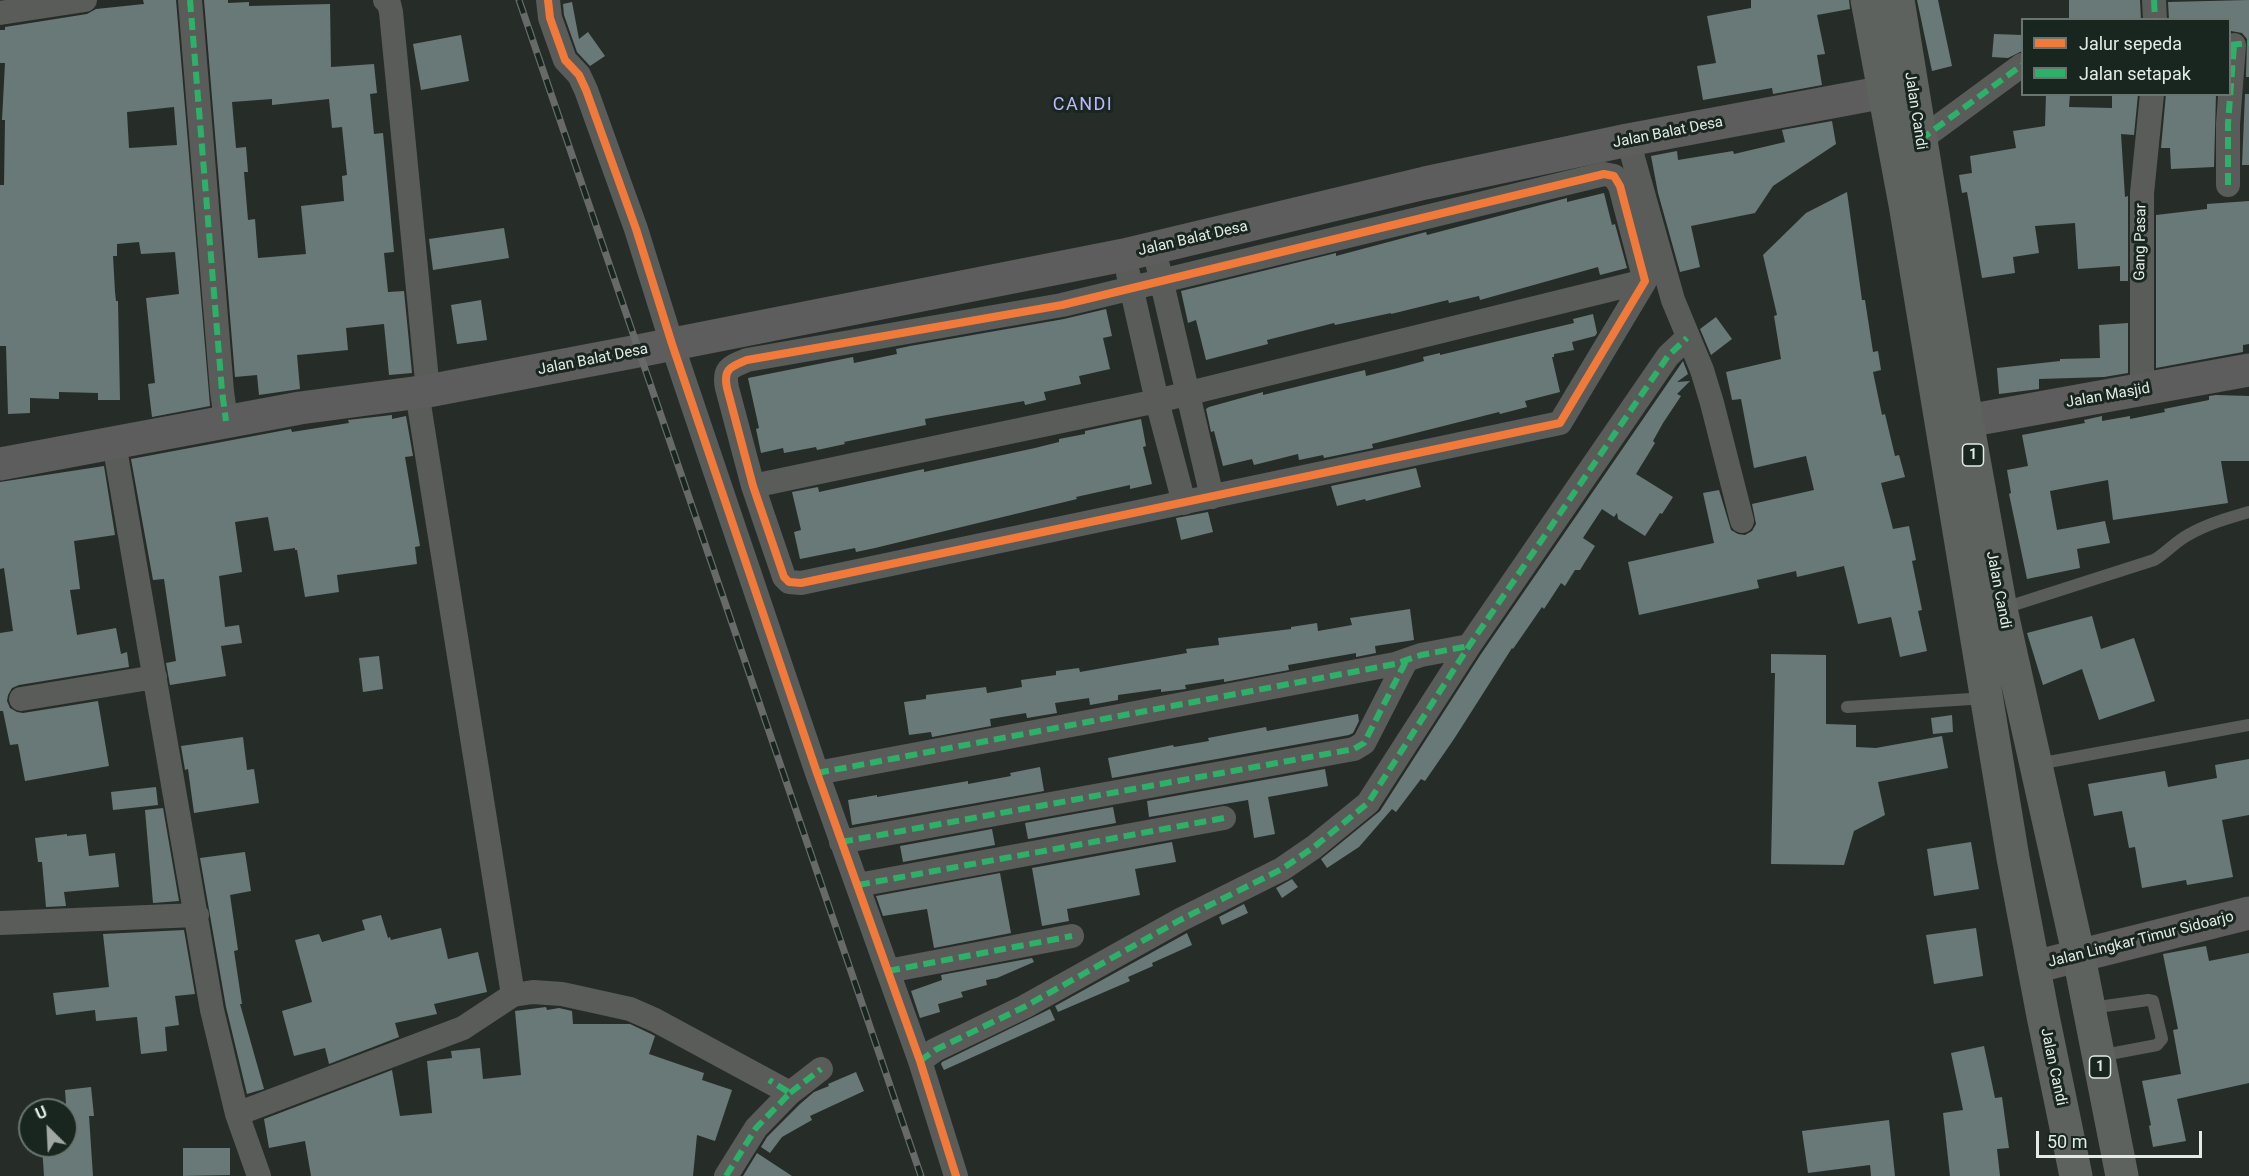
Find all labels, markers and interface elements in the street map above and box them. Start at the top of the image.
legend [2021,18,2231,96]
text: Jalur sepeda [2079,33,2182,54]
text: Jalan setapak [2079,63,2191,84]
street label: Jalan Candi [1900,71,1930,151]
district label: CANDI [1053,94,1113,116]
street label: Jalan Balat Desa [1611,113,1725,153]
street label: Gang Pasar [2131,203,2151,281]
street label: Jalan Balat Desa [1136,218,1250,260]
street label: Jalan Balat Desa [536,340,650,380]
street label: Jalan Masjid [2065,380,2151,412]
road number: 1 [1962,444,1984,466]
street label: Jalan Candi [1982,550,2014,630]
street label: Jalan Lingkar Timur Sidoarjo [2046,908,2236,972]
street label: Jalan Candi [2036,1027,2070,1107]
road number: 1 [2090,1056,2110,1078]
north arrow [18,1098,78,1158]
text: U [33,1102,50,1124]
scale bar [2039,1119,2206,1157]
text: 50 m [2047,1131,2087,1152]

